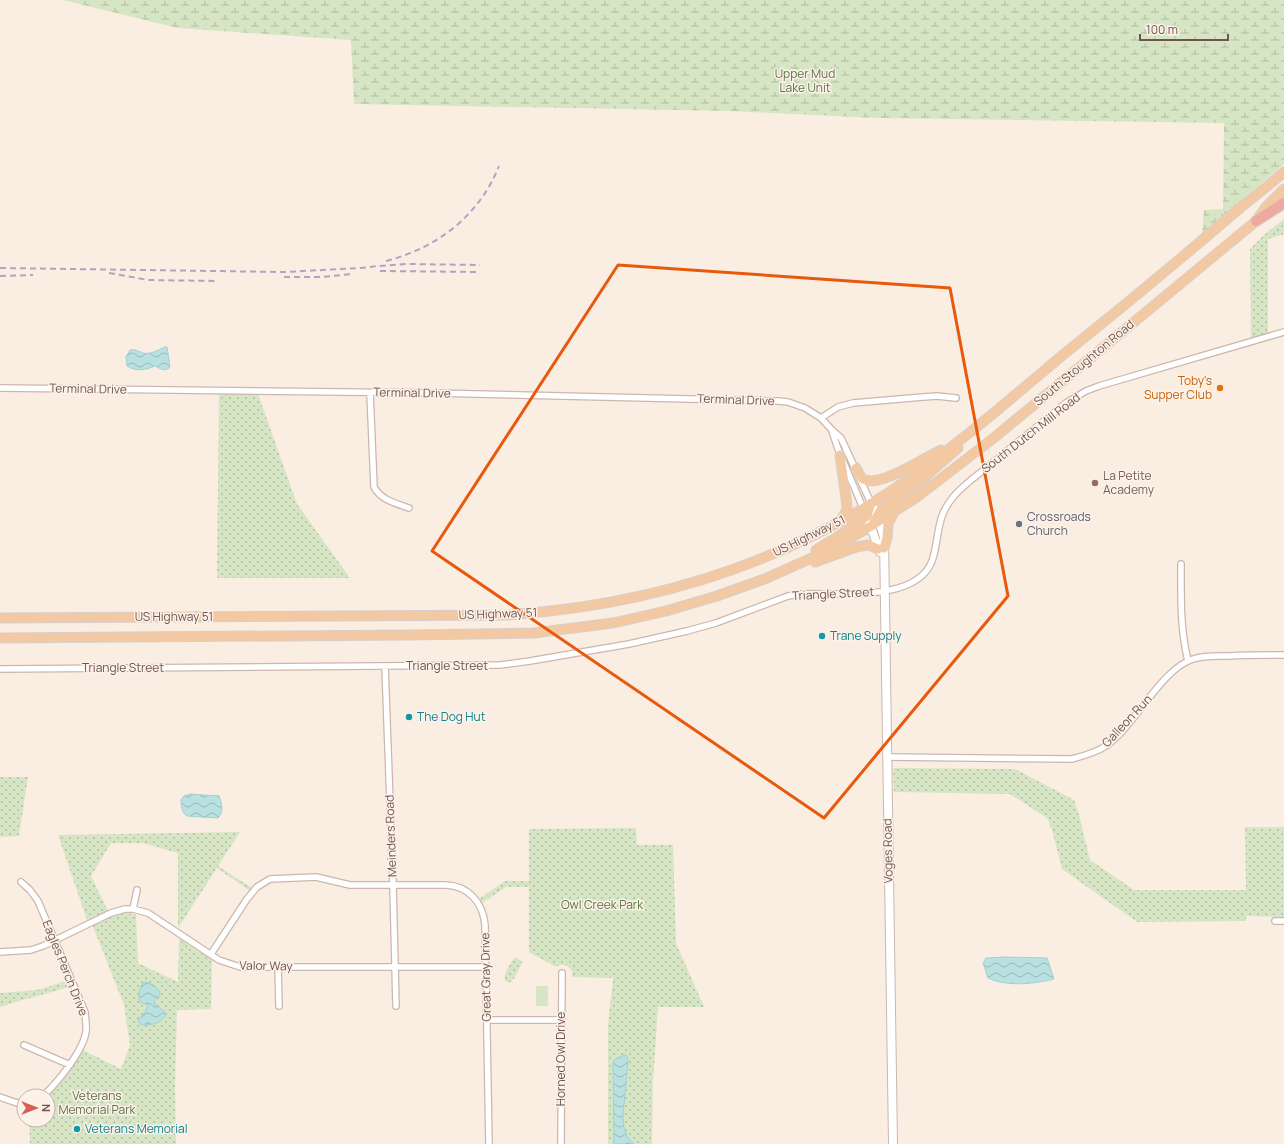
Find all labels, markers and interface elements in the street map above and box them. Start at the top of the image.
scale bar [1140,16,1228,42]
text: 100 m [1146,21,1178,38]
park label: Upper Mud Lake Unit [775,65,835,96]
street label: South Stoughton Road [1030,316,1137,410]
place label: Toby's Supper Club [1144,372,1212,403]
street label: Terminal Drive [49,379,127,398]
street label: Terminal Drive [373,383,451,402]
marker: Toby's Supper Club [1215,383,1225,393]
street label: South Dutch Mill Road [978,389,1084,477]
street label: Terminal Drive [697,390,775,409]
place label: La Petite Academy [1103,467,1155,498]
marker: La Petite Academy [1090,478,1100,488]
place label: Crossroads Church [1027,508,1091,539]
street label: US Highway 51 [770,511,848,560]
marker: Crossroads Church [1014,519,1024,529]
street label: Triangle Street [792,583,875,604]
street label: US Highway 51 [458,604,538,623]
street label: US Highway 51 [135,608,213,625]
place label: Trane Supply [830,627,902,644]
marker: Trane Supply [817,631,827,641]
street label: Triangle Street [406,657,488,674]
street label: Triangle Street [82,659,164,676]
street label: Galleon Run [1098,691,1155,751]
place label: The Dog Hut [417,708,486,725]
marker: The Dog Hut [404,712,414,722]
street label: Meinders Road [381,795,400,877]
street label: Voges Road [878,818,897,884]
park label: Owl Creek Park [561,896,644,913]
street label: Eagles Perch Drive [39,917,92,1018]
street label: Great Gray Drive [476,932,495,1022]
street label: Valor Way [239,957,293,974]
street label: Horned Owl Drive [552,1012,569,1106]
park label: Veterans Memorial Park [58,1087,137,1118]
north arrow [16,1088,56,1128]
text: N [39,1104,54,1112]
place label: Veterans Memorial [85,1120,187,1137]
marker: Veterans Memorial [72,1124,82,1134]

